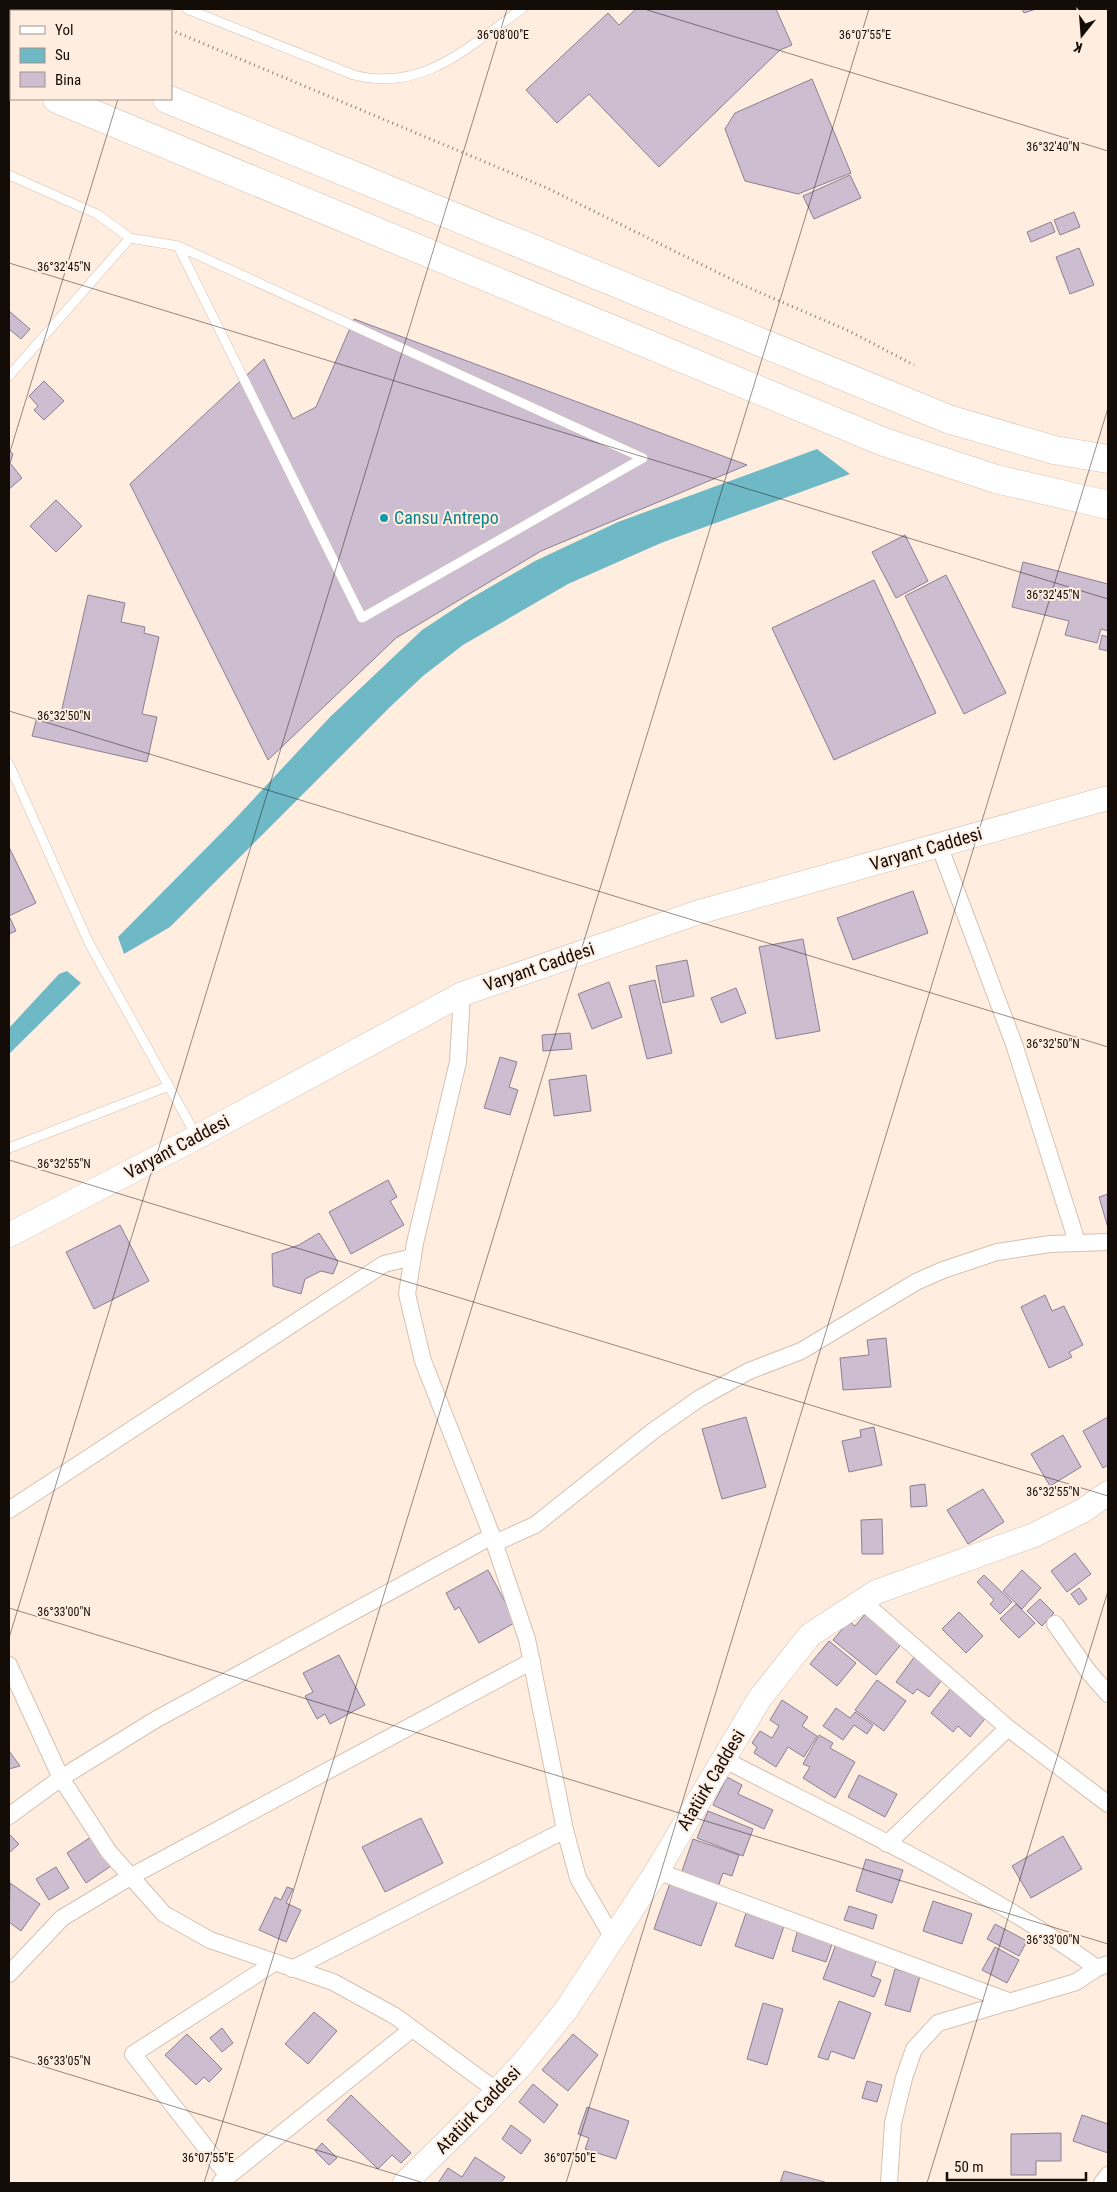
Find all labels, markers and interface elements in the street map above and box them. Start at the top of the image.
legend [10,10,172,100]
north arrow [1057,10,1107,60]
text: Yol [55,21,73,39]
text: 36°08'00"E [477,28,529,42]
text: 36°07'55"E [839,28,891,42]
text: K [1072,39,1084,56]
text: Su [55,46,70,64]
text: Bina [55,71,81,89]
text: 36°32'40"N [1026,140,1080,154]
text: 36°32'45"N [37,260,91,274]
place label: Cansu Antrepo [394,507,499,528]
marker: Cansu Antrepo [378,512,390,524]
text: 36°32'45"N [1026,588,1080,602]
text: 36°32'50"N [37,709,91,723]
street label: Varyant Caddesi [867,822,984,875]
street label: Varyant Caddesi [481,938,597,995]
text: 36°32'50"N [1026,1037,1080,1051]
street label: Varyant Caddesi [121,1110,233,1183]
text: 36°32'55"N [37,1157,91,1171]
text: 36°32'55"N [1026,1485,1080,1499]
text: 36°33'00"N [37,1605,91,1619]
street label: Atatürk Caddesi [672,1726,749,1834]
text: 36°33'00"N [1026,1933,1080,1947]
text: 36°33'05"N [37,2054,91,2068]
street label: Atatürk Caddesi [431,2062,525,2158]
scale bar [947,2150,1086,2182]
text: 36°07'55"E [182,2151,234,2165]
text: 36°07'50"E [544,2151,596,2165]
text: 50 m [954,2158,984,2176]

